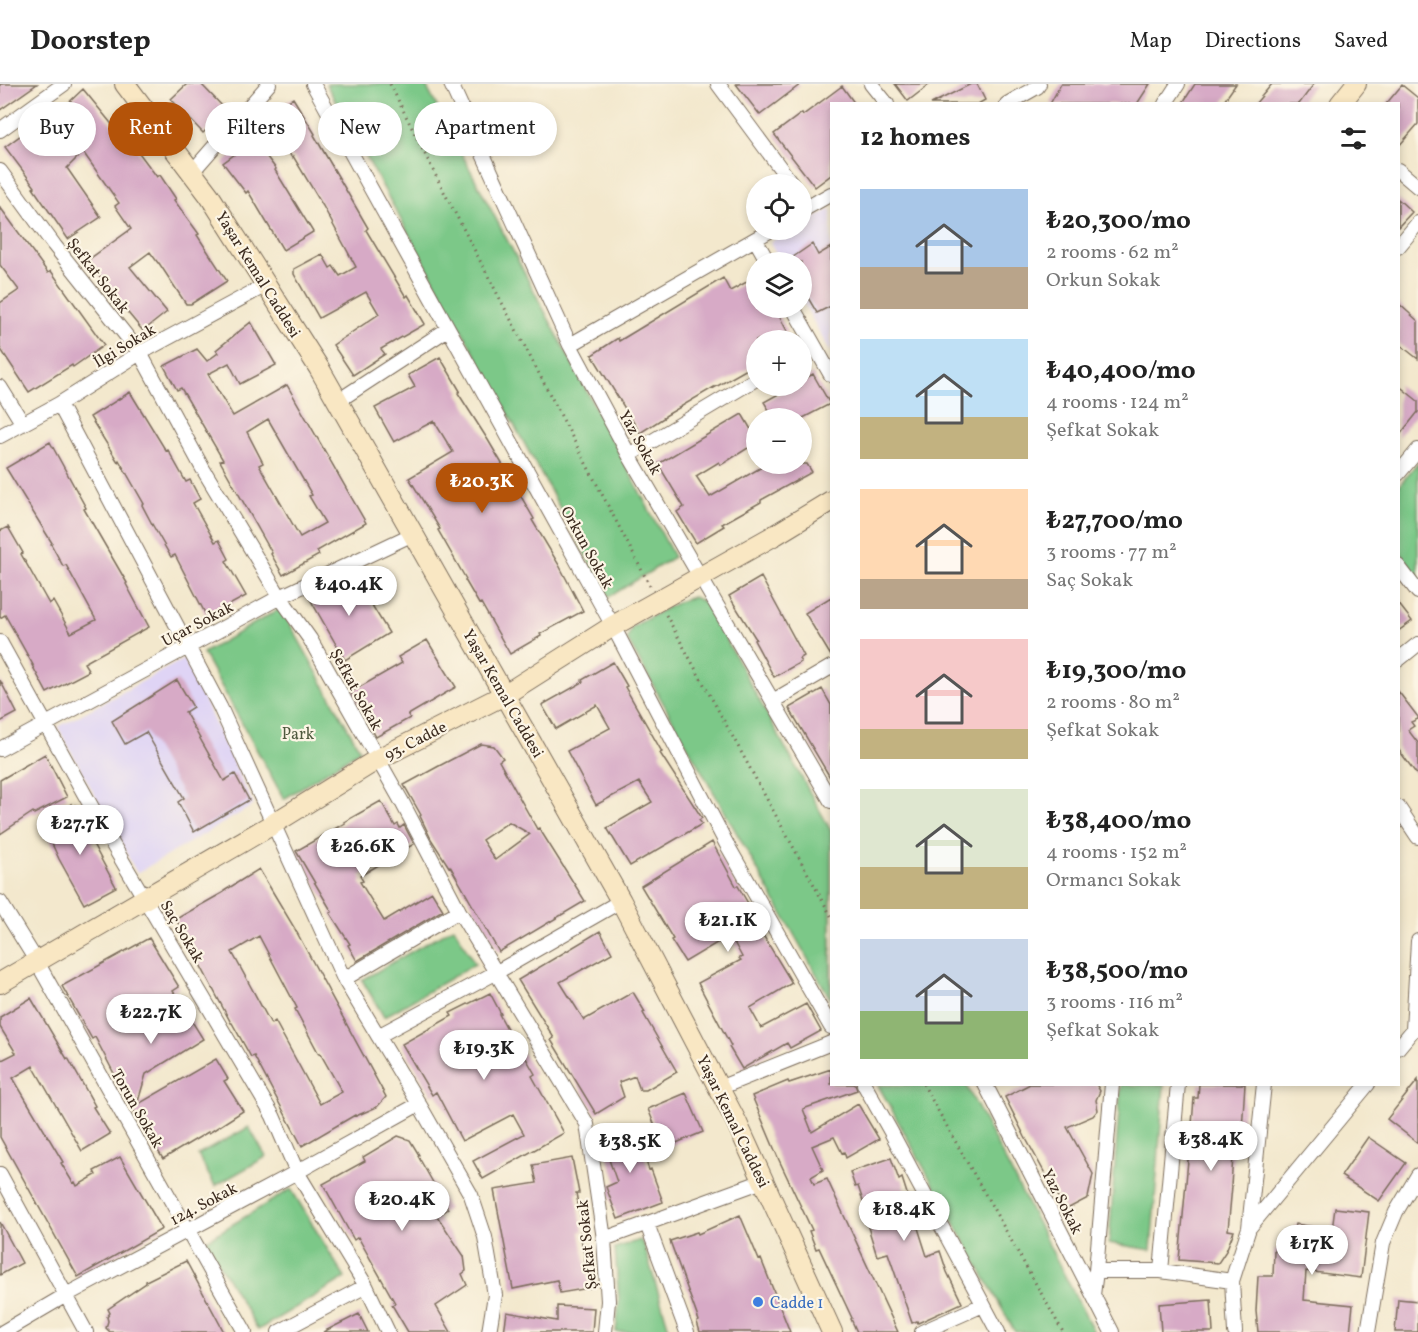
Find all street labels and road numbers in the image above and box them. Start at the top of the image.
street label: Yaşar Kemal Caddesi [209,208,305,343]
street label: Şefkat Sokak [61,234,134,319]
street label: İlgi Sokak [90,319,161,374]
street label: Yaz Sokak [612,407,666,480]
street label: Orkun Sokak [554,503,618,594]
street label: Uçar Sokak [158,597,238,653]
street label: Yaşar Kemal Caddesi [456,626,548,763]
street label: Şefkat Sokak [324,645,387,735]
street label: 93. Cadde [381,717,451,767]
street label: Saç Sokak [154,896,209,968]
street label: Yaşar Kemal Caddesi [690,1052,774,1192]
street label: Torun Sokak [105,1065,168,1153]
street label: Yaz Sokak [1035,1165,1087,1239]
street label: 124. Sokak [166,1178,242,1232]
street label: Şefkat Sokak [572,1198,604,1291]

